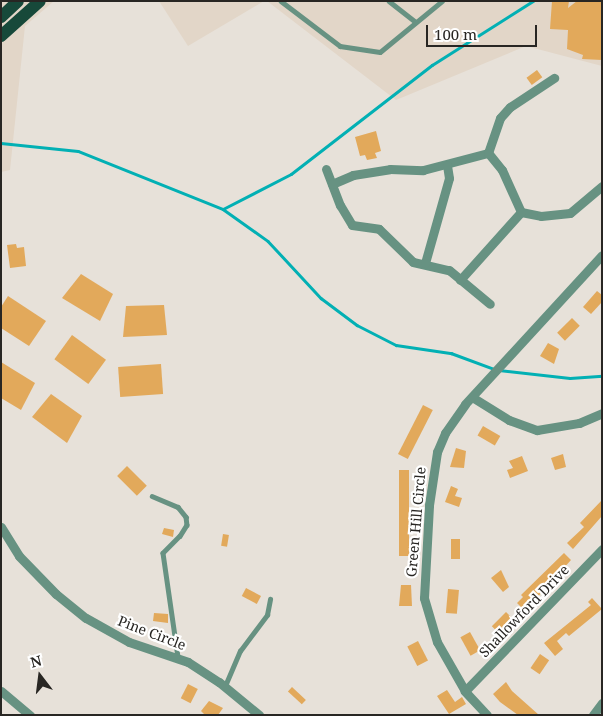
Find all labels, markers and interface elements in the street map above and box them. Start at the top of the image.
scale bar [428,15,539,47]
text: 100 m [434,24,477,44]
street label: Green Hill Circle [403,466,429,578]
street label: Shallowford Drive [476,561,572,661]
street label: Pine Circle [116,612,188,654]
text: N [28,650,44,672]
north arrow [15,651,65,701]

